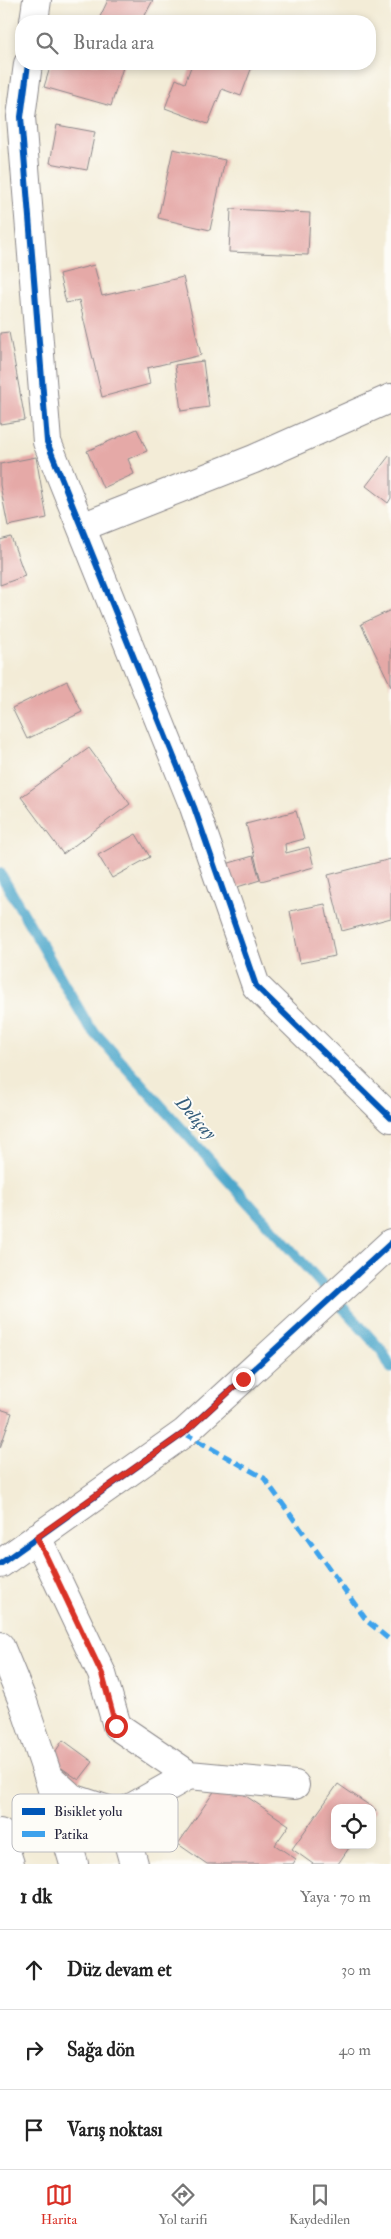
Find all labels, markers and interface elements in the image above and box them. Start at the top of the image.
search box [15,15,376,70]
icon: search [33,29,61,57]
text: Burada ara [73,31,154,55]
water label: Deliçay [169,1090,222,1145]
route end [232,1368,255,1391]
route start [105,1715,128,1738]
legend [12,1794,178,1852]
text: Bisiklet yolu [54,1803,123,1821]
map controls [331,1804,376,1849]
button: locate [331,1804,376,1849]
text: Patika [54,1826,88,1843]
text: 1 dk [20,1883,52,1910]
text: Yaya · 70 m [300,1887,371,1907]
icon: ahead [20,1956,48,1984]
text: Düz devam et [67,1958,172,1982]
text: 30 m [341,1960,371,1980]
icon: right [20,2036,48,2064]
text: Sağa dön [67,2038,135,2062]
text: 40 m [338,2040,371,2060]
icon: arrive [20,2116,48,2144]
text: Varış noktası [67,2118,163,2142]
tab: Harita [41,2181,77,2228]
tab: Yol tarifi [159,2181,208,2228]
tab: Kaydedilen [289,2181,350,2228]

